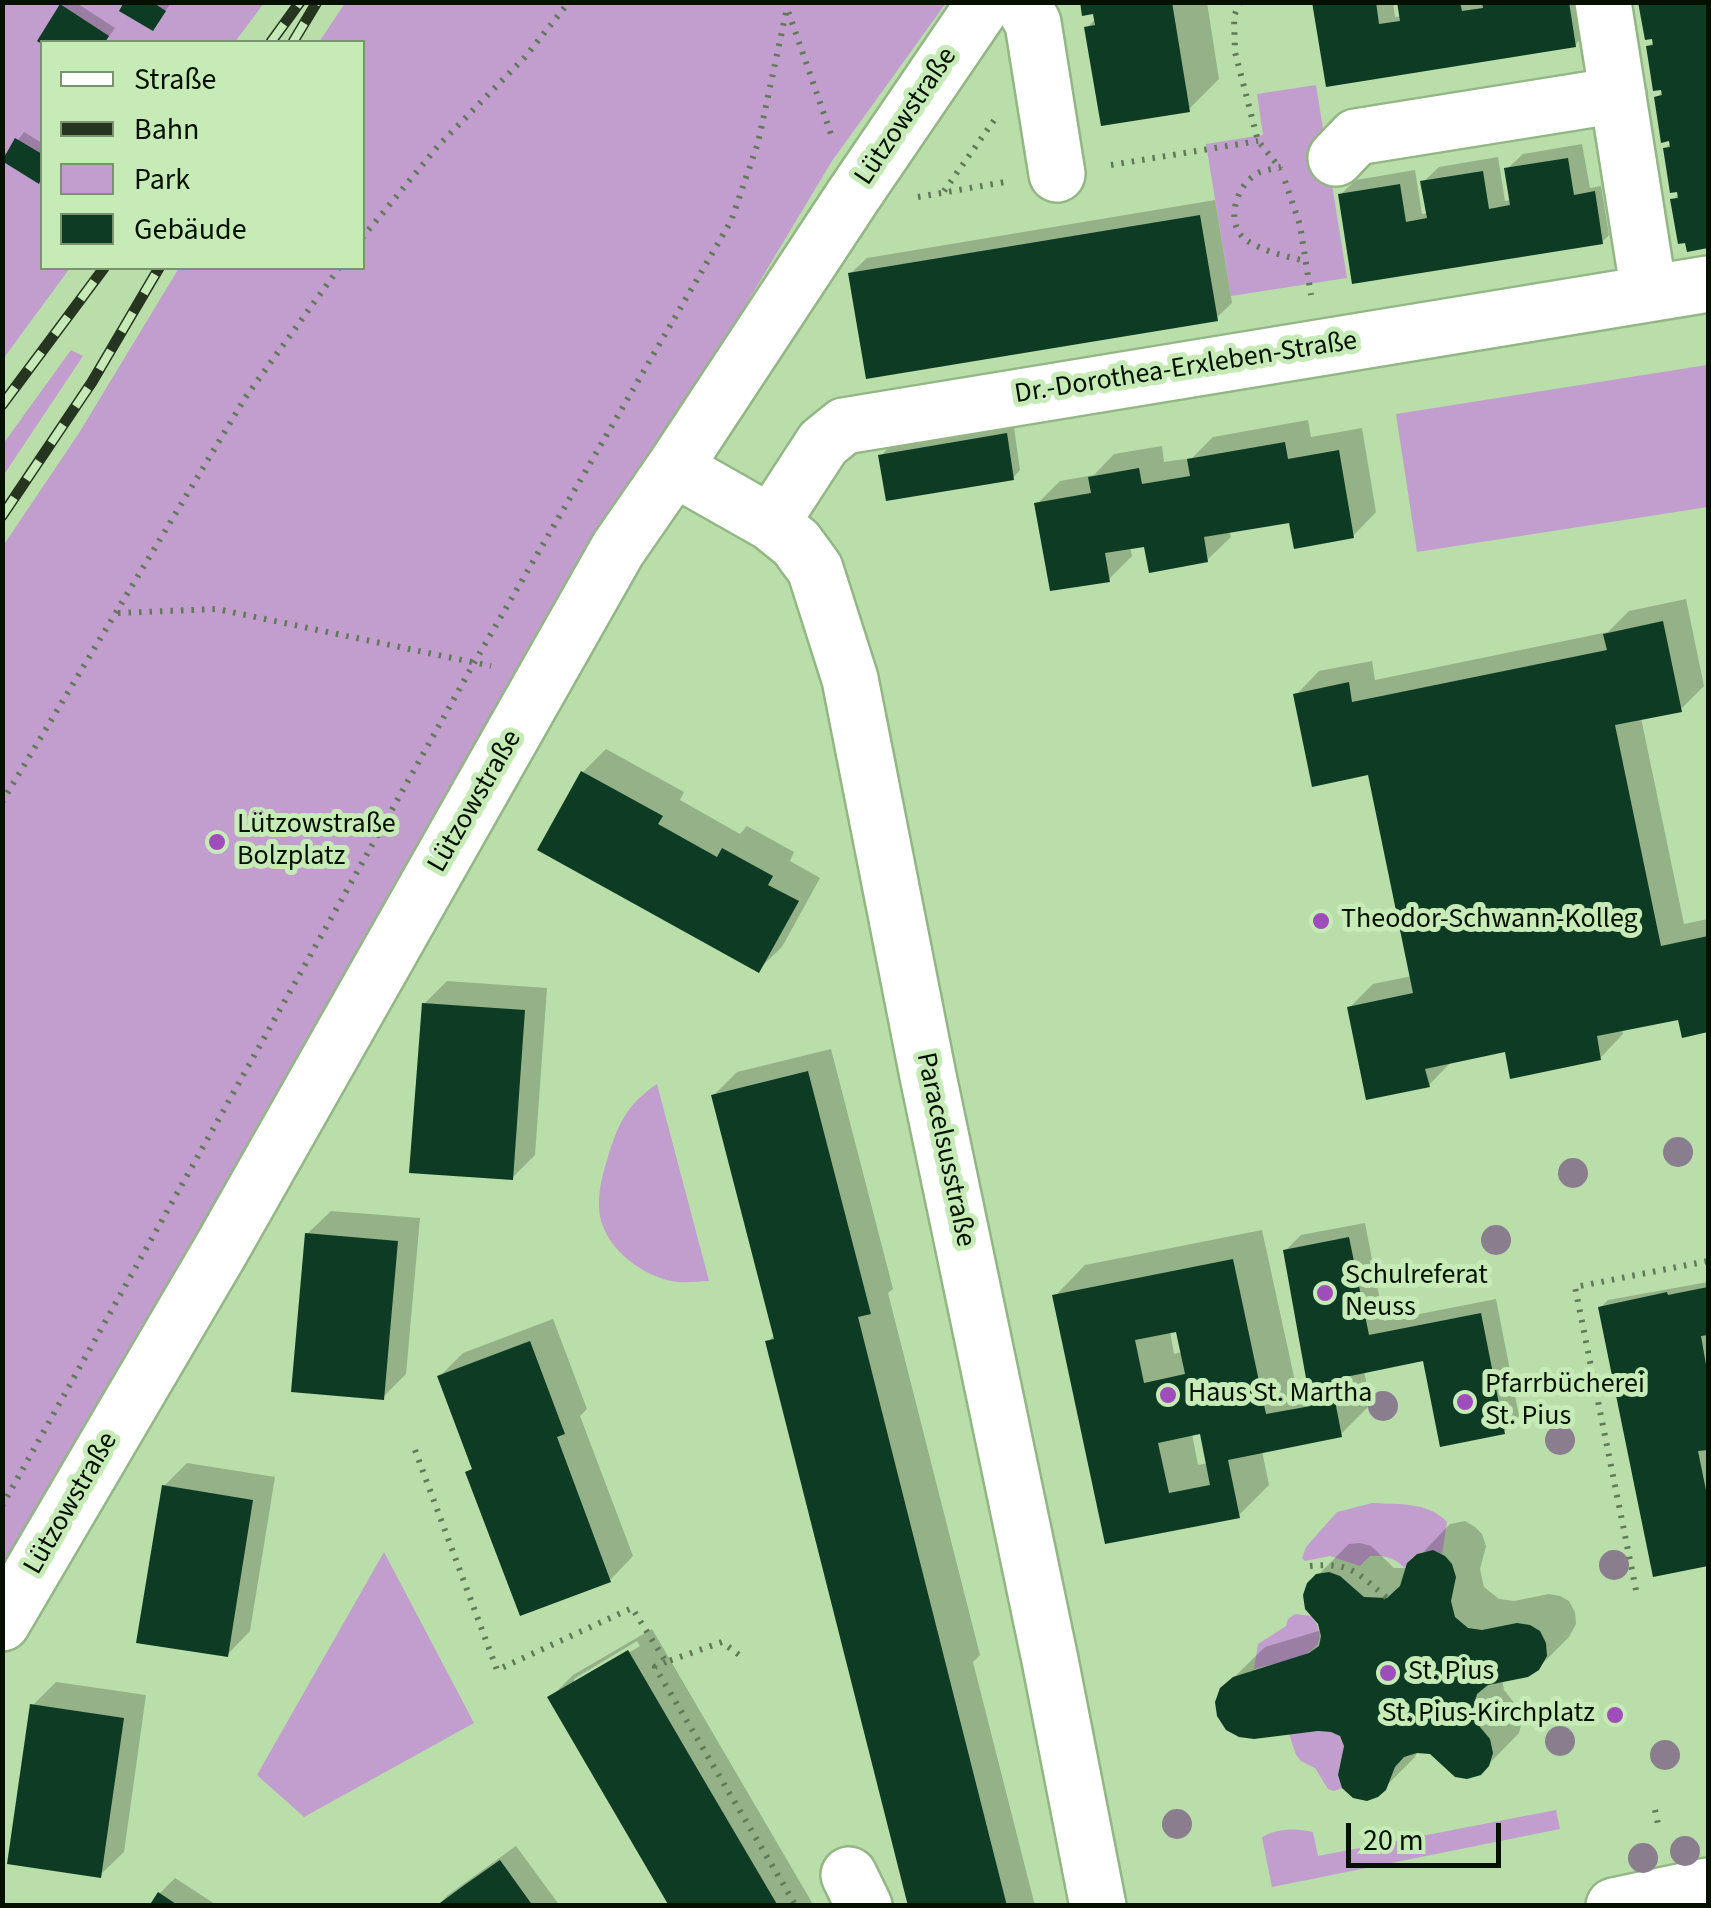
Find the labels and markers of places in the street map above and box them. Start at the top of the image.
place label: Lützowstraße Bolzplatz [237,809,396,875]
marker: Lützowstraße Bolzplatz [206,831,228,853]
place label: Theodor-Schwann-Kolleg [1341,904,1638,938]
marker: Theodor-Schwann-Kolleg [1310,910,1332,932]
place label: Schulreferat Neuss [1345,1260,1488,1326]
marker: Schulreferat Neuss [1314,1282,1336,1304]
place label: Pfarrbücherei St. Pius [1485,1369,1645,1435]
place label: Haus St. Martha [1188,1378,1372,1412]
marker: Haus St. Martha [1157,1384,1179,1406]
marker: Pfarrbücherei St. Pius [1454,1391,1476,1413]
place label: St. Pius [1408,1656,1494,1690]
marker: St. Pius [1377,1662,1399,1684]
place label: St. Pius-Kirchplatz [1381,1698,1595,1732]
marker: St. Pius-Kirchplatz [1604,1704,1626,1726]

